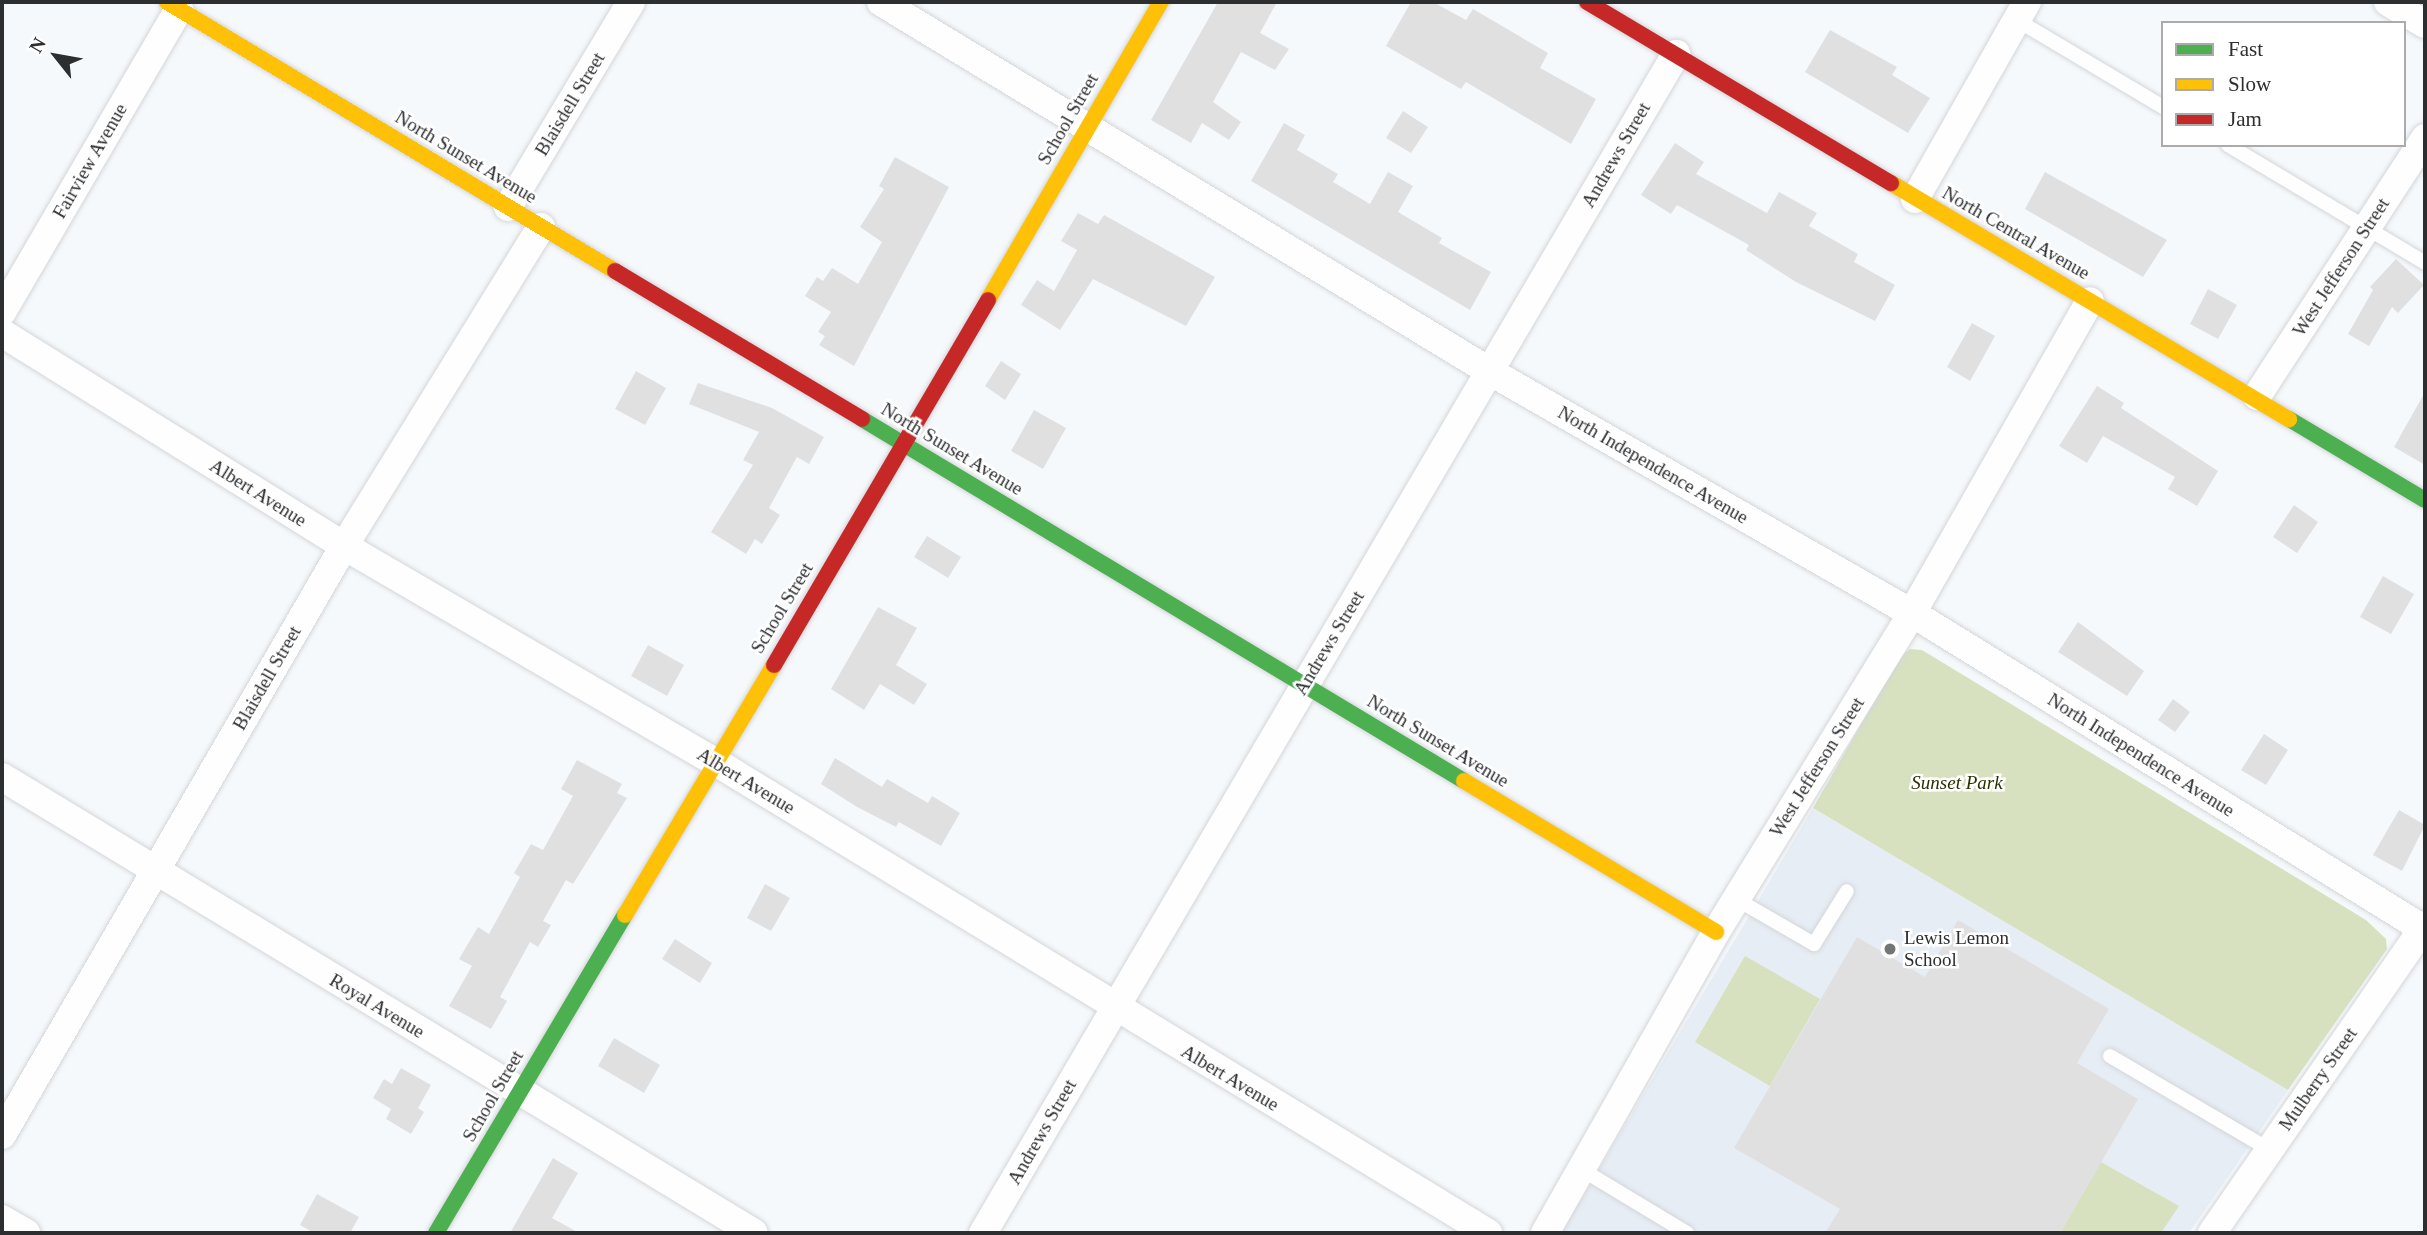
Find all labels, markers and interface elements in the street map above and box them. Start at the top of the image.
north arrow [21,21,91,91]
legend [2161,21,2406,147]
text: N [25,34,50,56]
text: Fast [2228,37,2263,61]
street label: Blaisdell Street [530,48,610,160]
street label: School Street [1033,69,1103,169]
text: Slow [2228,72,2271,96]
street label: Andrews Street [1577,98,1655,212]
street label: Fairview Avenue [48,99,132,223]
street label: North Sunset Avenue [391,105,541,209]
text: Jam [2228,107,2262,131]
street label: North Central Avenue [1938,181,2094,285]
street label: West Jefferson Street [2288,193,2394,341]
street label: North Sunset Avenue [877,397,1027,501]
street label: North Independence Avenue [1553,401,1753,529]
street label: Albert Avenue [205,454,311,532]
street label: School Street [746,558,818,658]
street label: Andrews Street [1289,587,1369,699]
street label: Blaisdell Street [228,622,306,734]
street label: North Independence Avenue [2043,688,2239,822]
street label: North Sunset Avenue [1363,689,1513,793]
street label: West Jefferson Street [1765,693,1869,841]
street label: Albert Avenue [693,743,799,819]
park label: Sunset Park [1911,772,2003,794]
place label: Lewis Lemon School [1904,927,2009,971]
marker: Lewis Lemon School [1882,941,1898,957]
street label: Royal Avenue [325,968,429,1044]
street label: Mulberry Street [2274,1023,2362,1135]
street label: Albert Avenue [1177,1040,1283,1116]
street label: School Street [458,1046,528,1146]
street label: Andrews Street [1003,1075,1081,1189]

